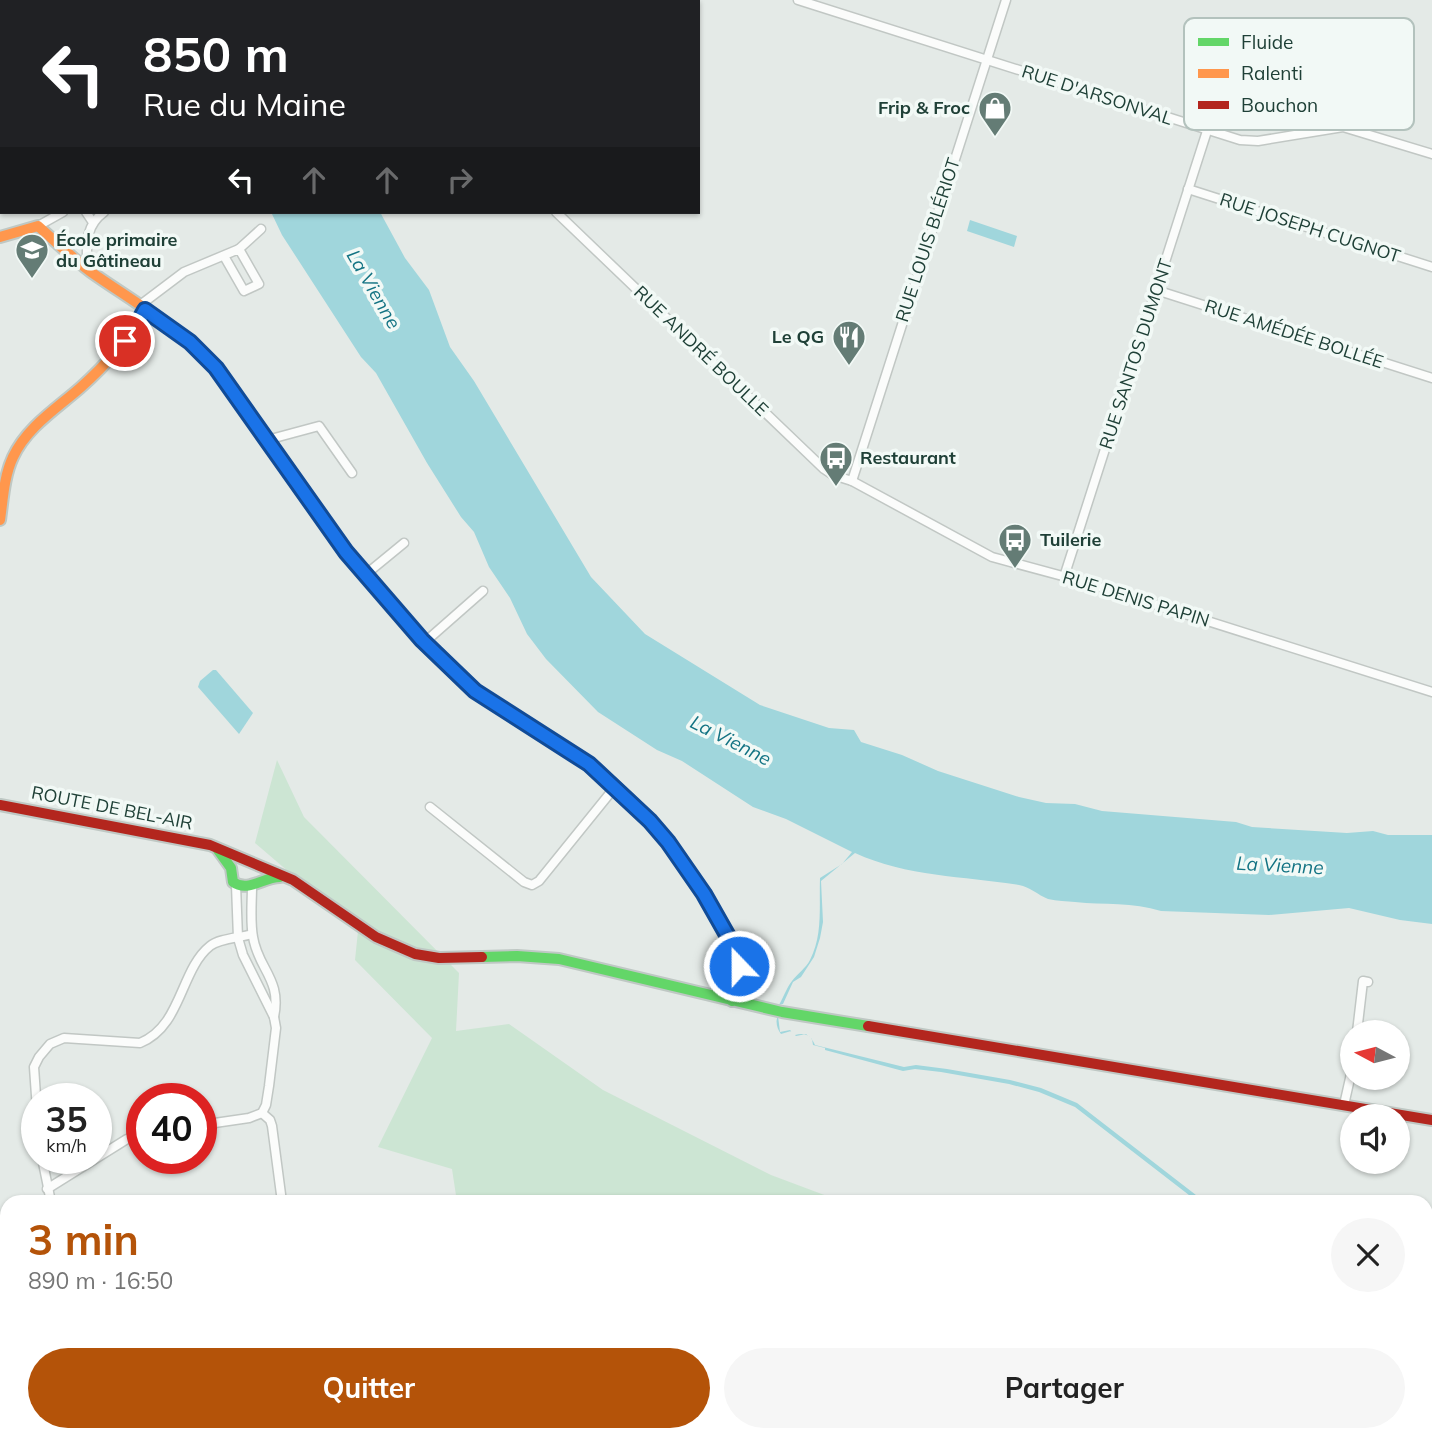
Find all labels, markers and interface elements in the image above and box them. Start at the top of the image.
legend [1184,18,1414,130]
text: 850 m [143,23,289,84]
icon: left [28,28,119,119]
text: Fluide [1241,30,1293,54]
street label: RUE D'ARSONVAL [1019,59,1176,130]
text: Ralenti [1241,61,1303,85]
text: Rue du Maine [143,84,346,124]
shop icon: Frip & Froc [976,89,1014,138]
text: Bouchon [1241,93,1318,117]
place label: Frip & Froc [878,96,970,119]
street label: RUE LOUIS BLÉRIOT [890,155,965,325]
icon: left [222,161,260,199]
icon: ahead [295,161,333,199]
icon: ahead [368,161,406,199]
icon: right [441,161,479,199]
street label: RUE JOSEPH CUGNOT [1217,187,1404,268]
place label: École primaire du Gâtineau [56,228,178,272]
school or university icon: École primaire du Gâtineau [13,231,51,280]
water label: La Vienne [342,245,406,333]
street label: RUE SANTOS DUMONT [1094,256,1177,452]
street label: RUE ANDRÉ BOULLE [629,280,773,421]
street label: RUE AMÉDÉE BOLLÉE [1202,294,1386,373]
pin [95,311,155,371]
restaurant icon: Le QG [830,318,868,367]
icon: arrive [106,322,144,360]
place label: Le QG [772,325,824,348]
bus stop icon: Restaurant [817,439,855,488]
place label: Restaurant [860,446,956,469]
bus stop icon: Tuilerie [996,521,1034,570]
place label: Tuilerie [1040,528,1102,551]
street label: RUE DENIS PAPIN [1060,565,1212,632]
water label: La Vienne [687,709,775,771]
street label: ROUTE DE BEL-AIR [29,781,195,834]
water label: La Vienne [1236,851,1324,879]
position arrow [702,929,776,1003]
north arrow [1340,1020,1410,1090]
map controls [1340,1020,1410,1174]
speed limit sign: 40 [126,1083,217,1174]
text: 35 [45,1097,88,1141]
button: sound [1340,1104,1410,1174]
text: km/h [46,1134,87,1157]
text: 3 min [28,1213,139,1266]
button: close [1331,1218,1405,1292]
text: 890 m · 16:50 [28,1266,173,1295]
button: Quitter [28,1348,710,1428]
button: Partager [724,1348,1405,1428]

